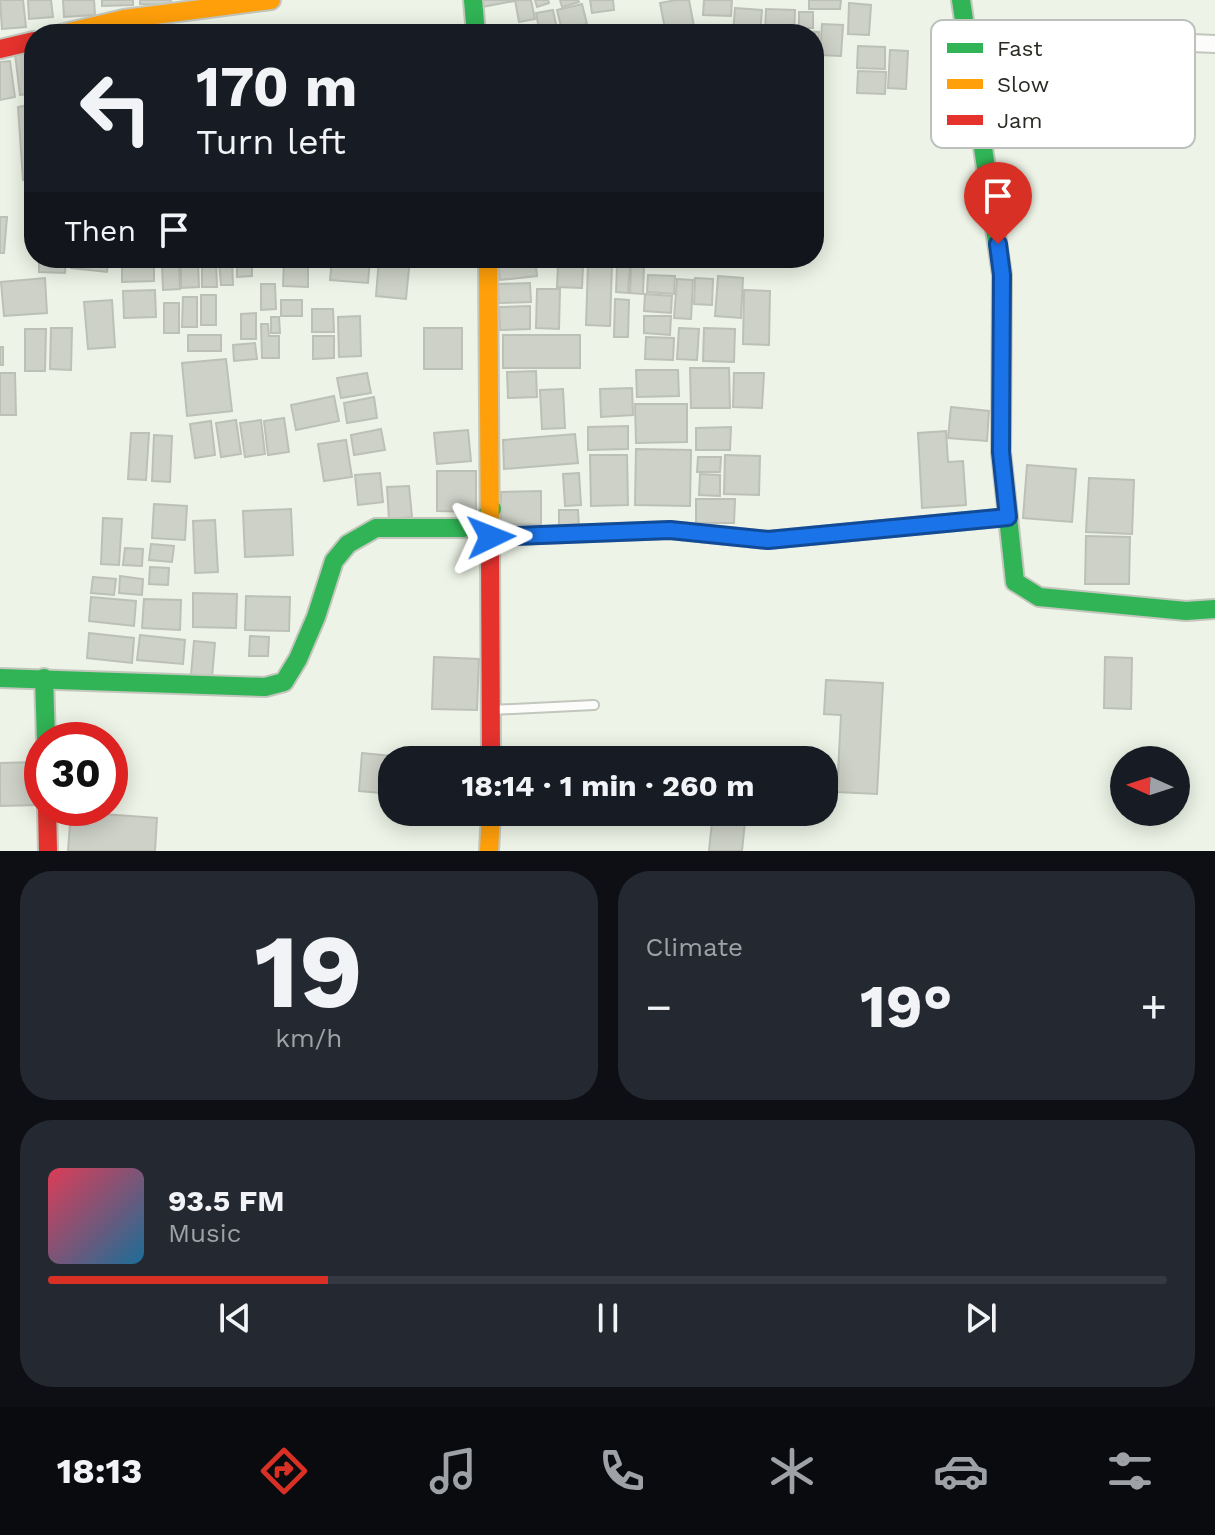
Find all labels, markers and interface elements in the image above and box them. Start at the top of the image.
legend [931,20,1195,148]
text: Fast [997,36,1043,61]
text: 170 m [196,54,358,120]
icon: left [64,56,168,160]
text: Slow [997,72,1049,97]
text: Jam [997,108,1042,133]
text: Turn left [196,121,346,163]
pin [964,162,1032,244]
icon: arrive [976,174,1020,218]
icon: arrive [152,208,196,252]
text: Then [64,213,136,248]
position arrow [449,495,533,579]
speed limit sign: 30 [24,722,128,826]
north arrow [1110,746,1190,826]
map controls [1110,746,1190,826]
text: 18:14 · 1 min · 260 m [461,768,755,803]
text: 19 [254,910,363,1032]
text: Climate [646,932,743,962]
text: 19° [860,971,953,1042]
text: − [646,981,672,1033]
text: + [1140,981,1167,1033]
text: km/h [275,1023,342,1053]
text: 93.5 FM [168,1183,284,1218]
text: Music [168,1218,241,1248]
icon: previous [213,1296,257,1340]
icon: pause [586,1296,630,1340]
icon: next [959,1296,1003,1340]
icon: directions [256,1443,312,1499]
icon: music [425,1443,481,1499]
icon: phone [594,1443,650,1499]
icon: climate [764,1443,820,1499]
icon: car [933,1443,989,1499]
icon: filters [1102,1443,1158,1499]
text: 18:13 [57,1450,142,1492]

